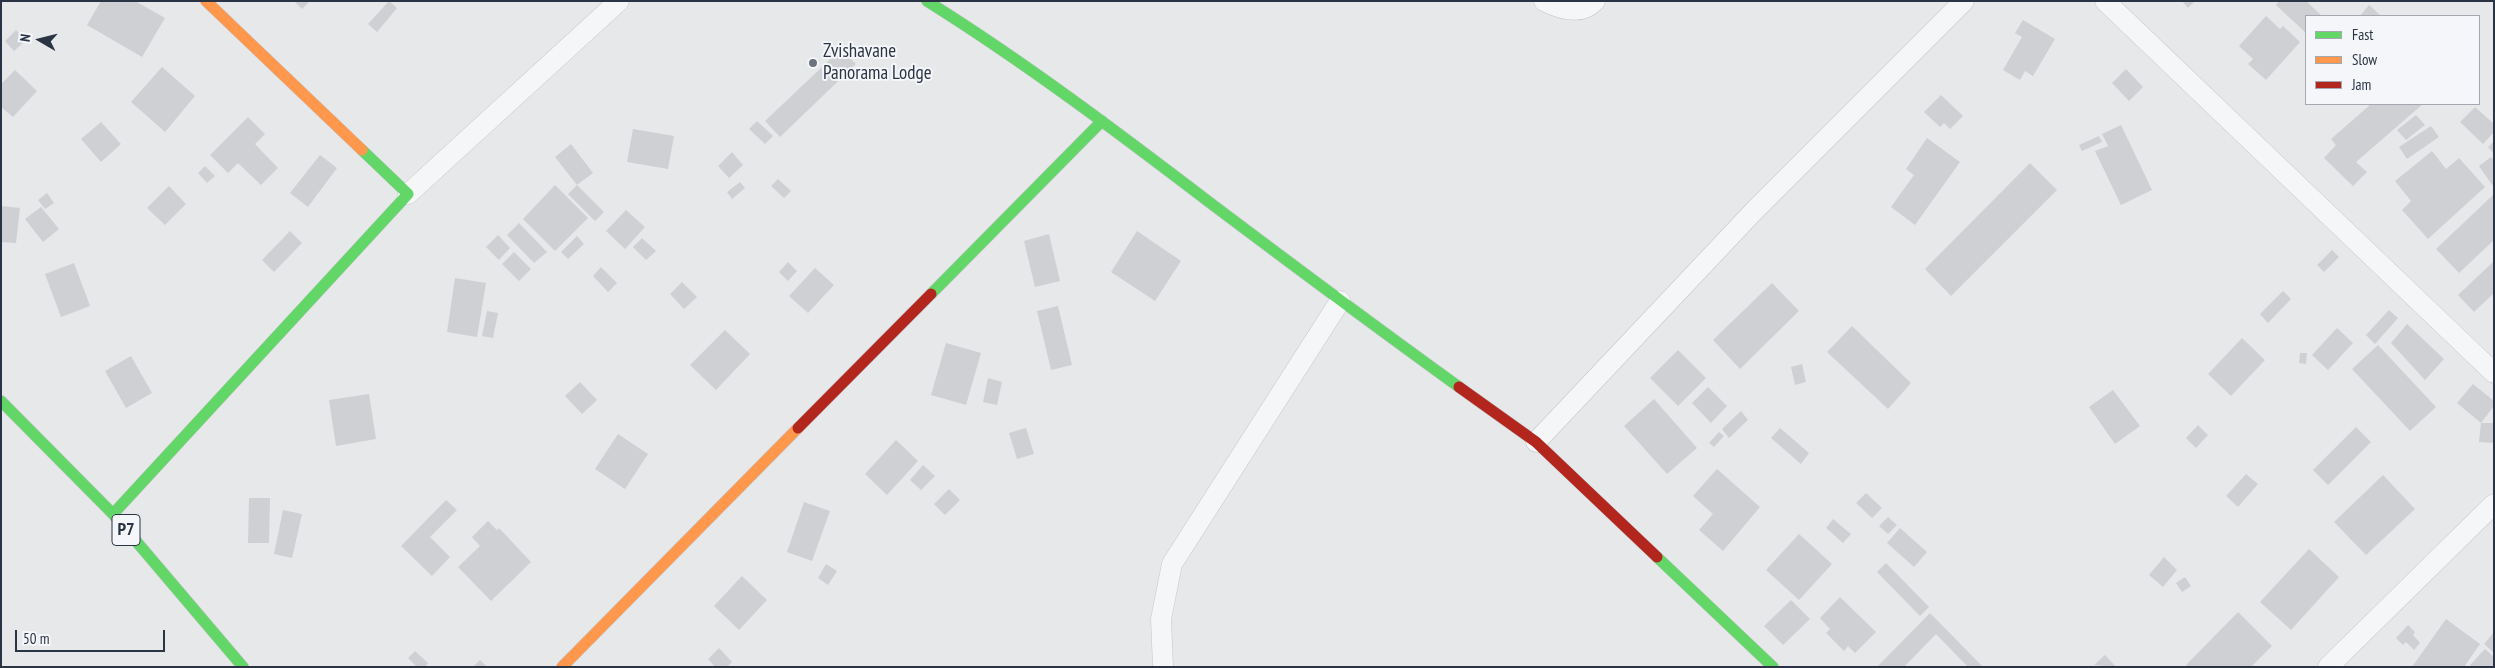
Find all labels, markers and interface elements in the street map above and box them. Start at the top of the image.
north arrow [15,15,65,65]
legend [2305,15,2480,105]
text: Fast [2352,25,2373,44]
text: N [16,33,35,43]
place label: Zvishavane Panorama Lodge [823,41,932,85]
text: Slow [2352,50,2377,69]
marker: Zvishavane Panorama Lodge [807,57,819,69]
text: Jam [2352,75,2371,94]
road number: P7 [112,514,140,546]
scale bar [18,620,168,652]
text: 50 m [23,629,49,648]

